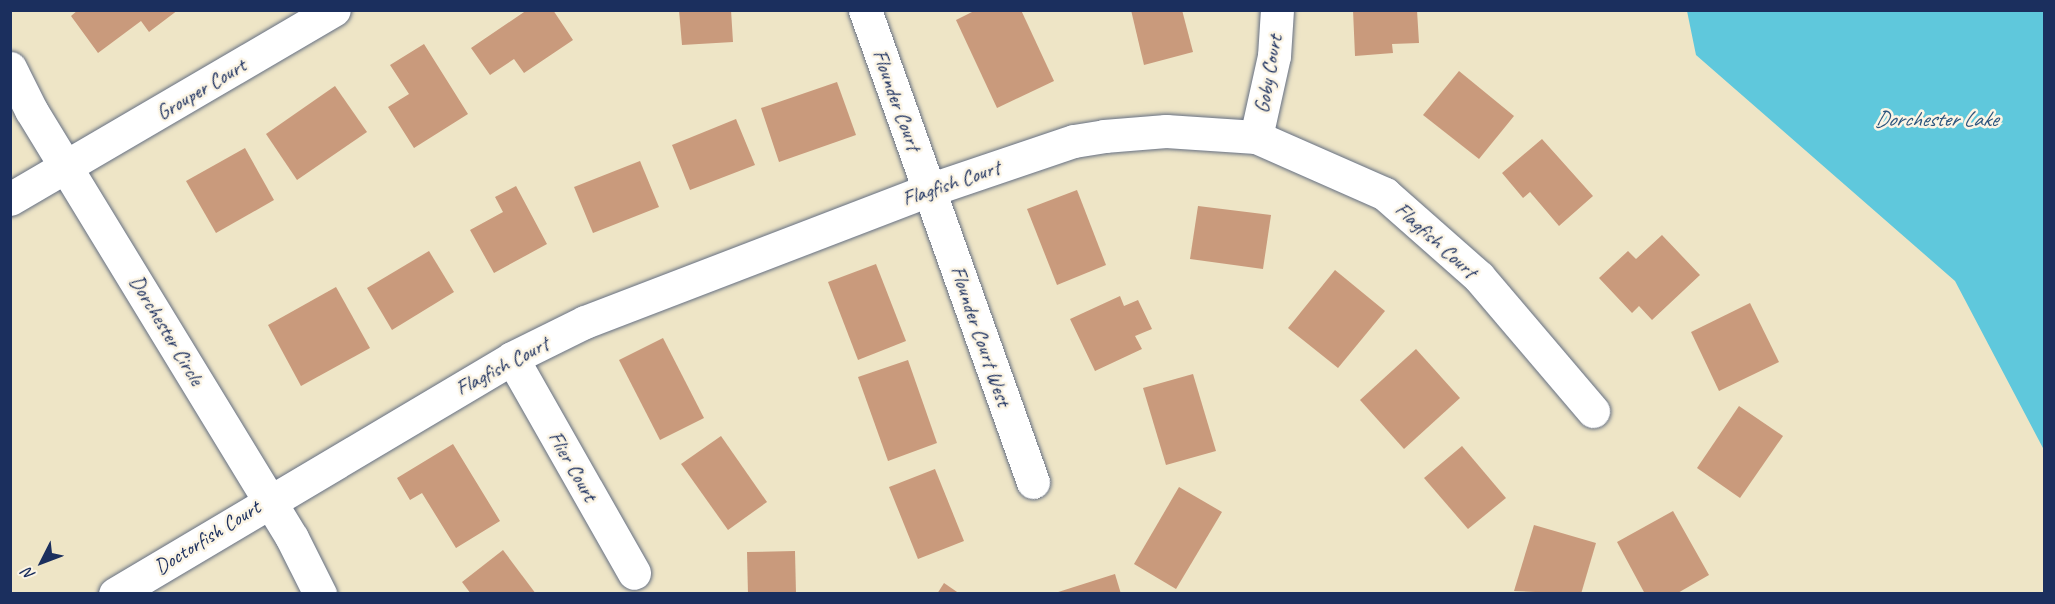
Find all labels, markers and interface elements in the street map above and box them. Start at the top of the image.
street label: Goby Court [1249,33,1287,115]
street label: Flounder Court [867,46,927,154]
street label: Grouper Court [152,52,250,126]
water label: Dorchester Lake [1875,107,1997,133]
street label: Flagfish Court [899,155,1003,211]
street label: Flagfish Court [1390,197,1482,283]
street label: Flounder Court West [945,262,1017,410]
street label: Dorchester Circle [124,270,210,390]
street label: Flagfish Court [451,331,553,401]
street label: Flier Court [543,427,603,505]
street label: Doctorfish Court [149,494,265,580]
north arrow [12,532,72,592]
text: N [18,564,39,584]

